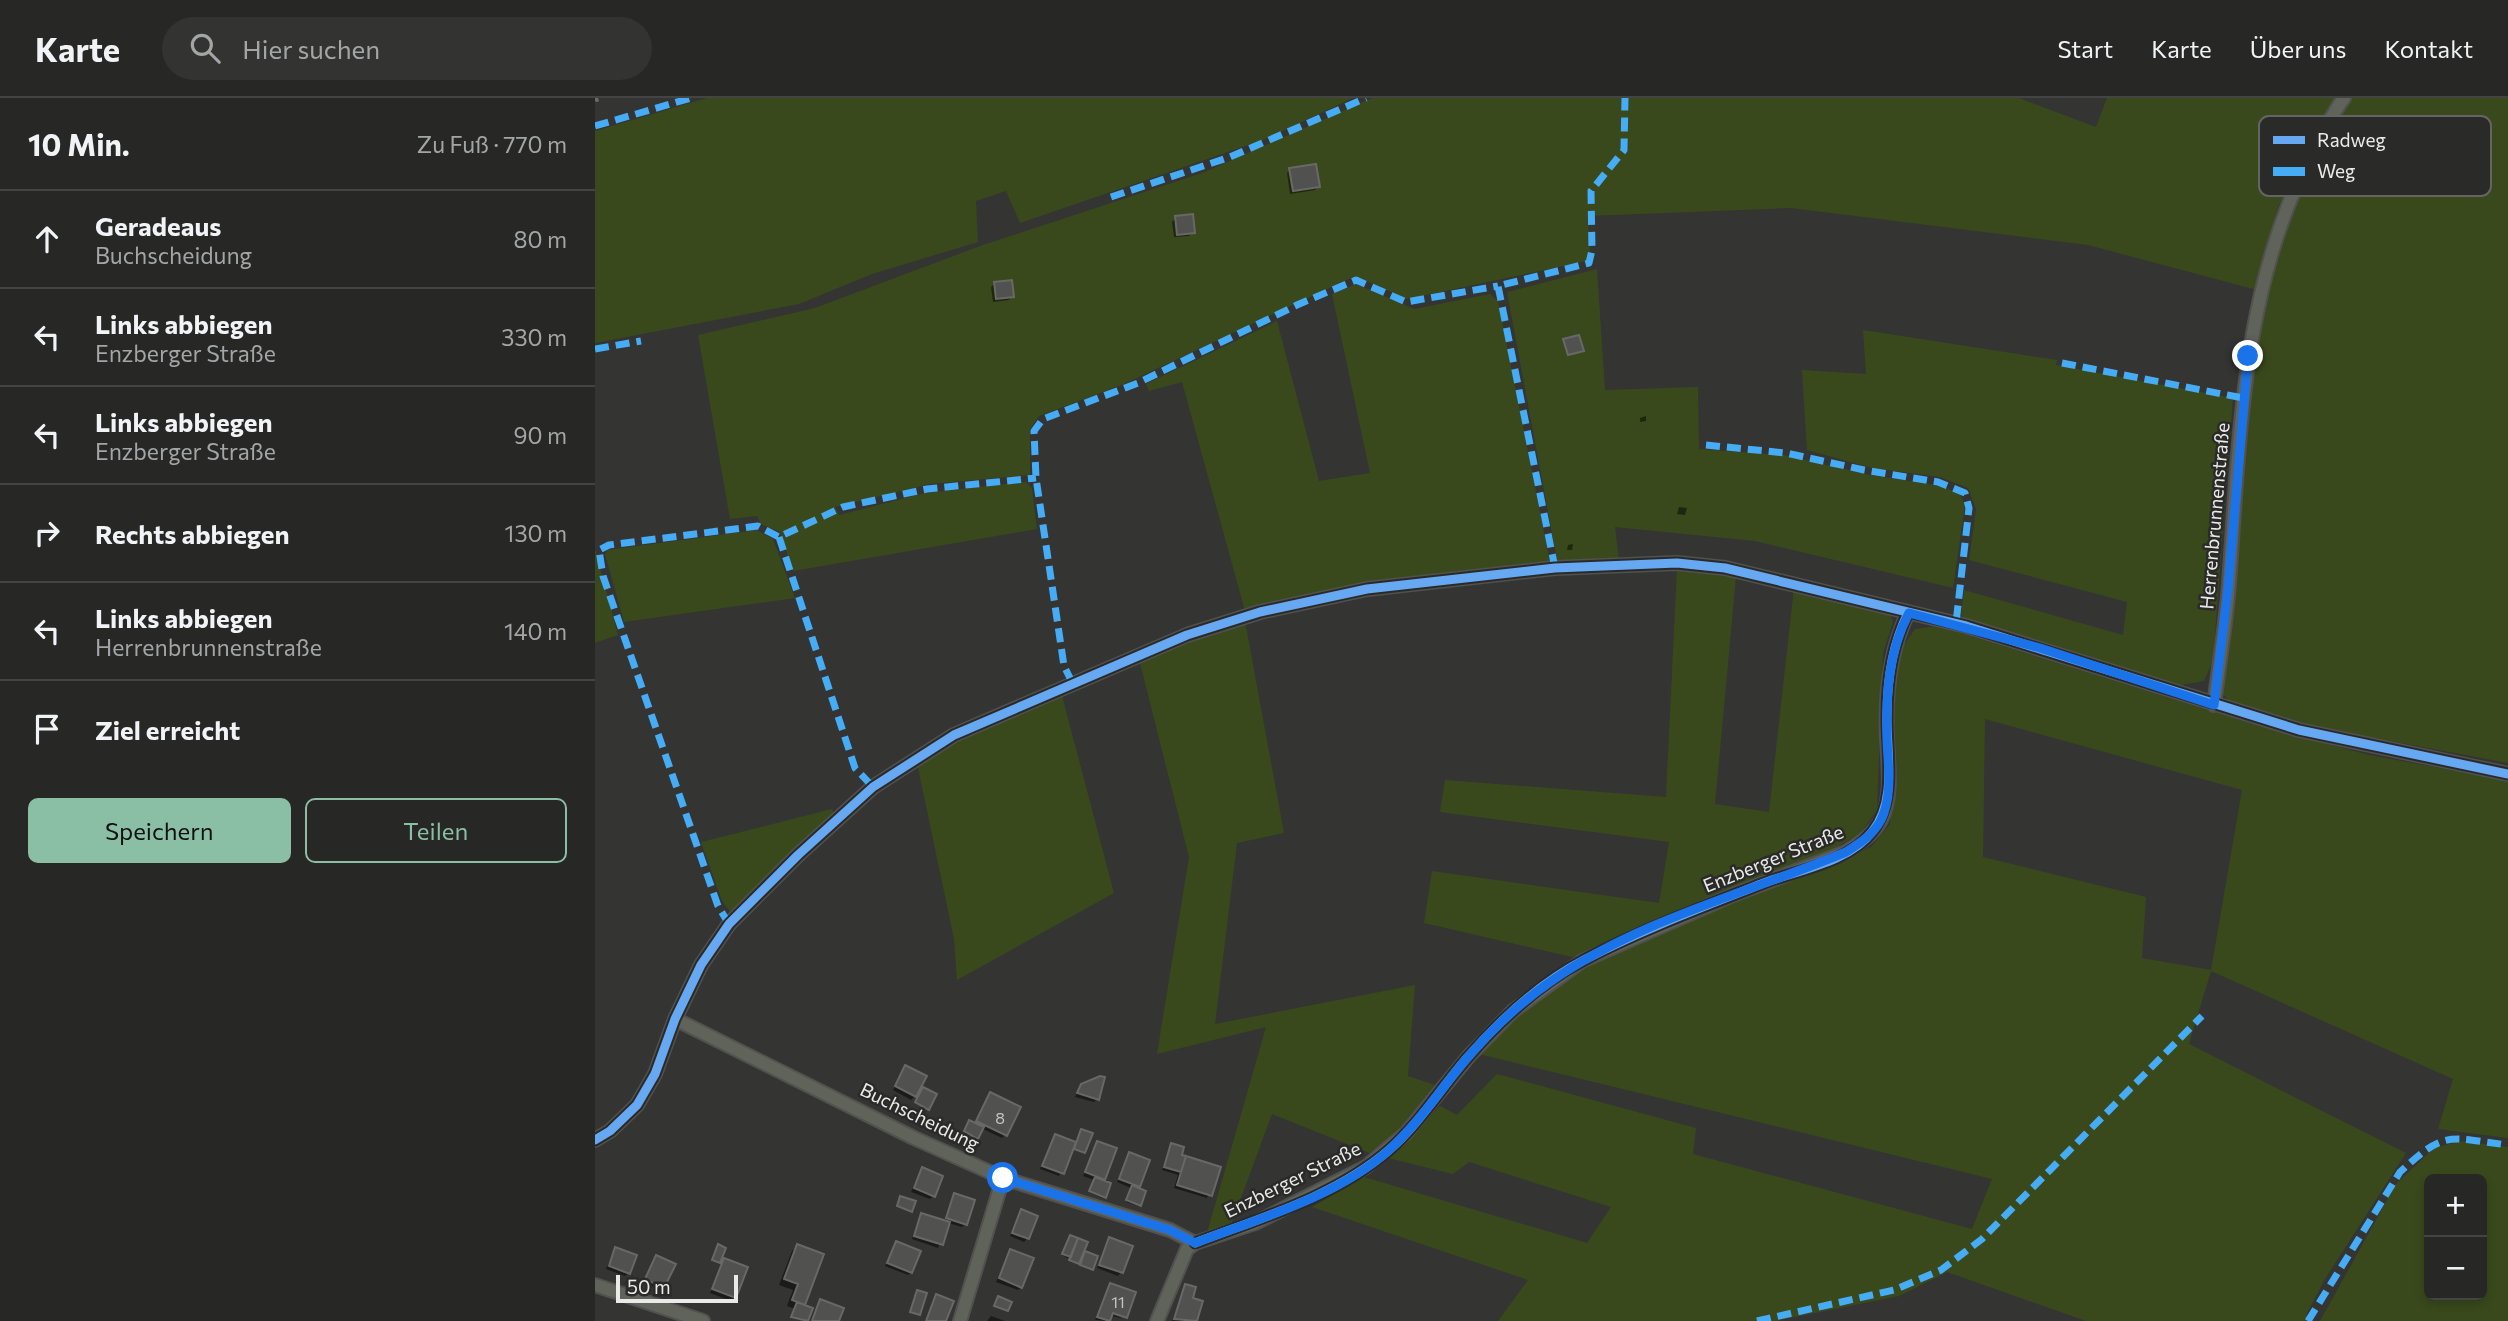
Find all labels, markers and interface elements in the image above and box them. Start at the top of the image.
search box [162,17,652,80]
text: Karte [35,28,120,69]
icon: search [186,29,224,67]
text: Hier suchen [242,33,380,64]
text: Start [2058,34,2113,63]
text: Karte [2151,34,2212,63]
text: Über uns [2250,34,2346,63]
text: Kontakt [2384,34,2473,63]
legend [2259,116,2491,196]
text: 10 Min. [28,125,130,162]
text: Radweg [2317,128,2386,151]
text: Zu Fuß · 770 m [417,130,567,158]
text: Weg [2317,159,2355,182]
text: Geradeaus [95,210,221,241]
icon: ahead [28,220,66,258]
text: 80 m [514,225,567,253]
text: Buchscheidung [95,241,252,269]
text: Links abbiegen [95,308,273,339]
icon: left [28,318,66,356]
text: 330 m [501,323,567,351]
text: Enzberger Straße [95,339,276,367]
route end [2232,340,2263,371]
text: Links abbiegen [95,406,273,437]
icon: left [28,416,66,454]
text: 90 m [514,421,567,449]
street label: Herrenbrunnenstraße [2194,422,2234,610]
text: Enzberger Straße [95,437,276,465]
icon: right [28,514,66,552]
text: Rechts abbiegen [95,518,290,549]
text: 130 m [505,519,567,547]
text: Links abbiegen [95,602,273,633]
icon: left [28,612,66,650]
text: 140 m [504,617,567,645]
text: Herrenbrunnenstraße [95,633,322,661]
icon: arrive [28,710,66,748]
text: Ziel erreicht [95,714,240,745]
button: Speichern [28,798,291,863]
button: Teilen [305,798,567,863]
street label: Enzberger Straße [1699,819,1847,897]
street label: Buchscheidung [857,1077,983,1155]
house number: 8 [995,1108,1005,1127]
street label: Enzberger Straße [1220,1136,1364,1222]
route start [987,1162,1018,1193]
map controls [2424,1174,2487,1300]
button: + [2424,1174,2487,1237]
button: − [2424,1237,2487,1300]
scale bar [616,1272,739,1304]
text: 50 m [627,1275,671,1298]
house number: 11 [1111,1292,1125,1311]

